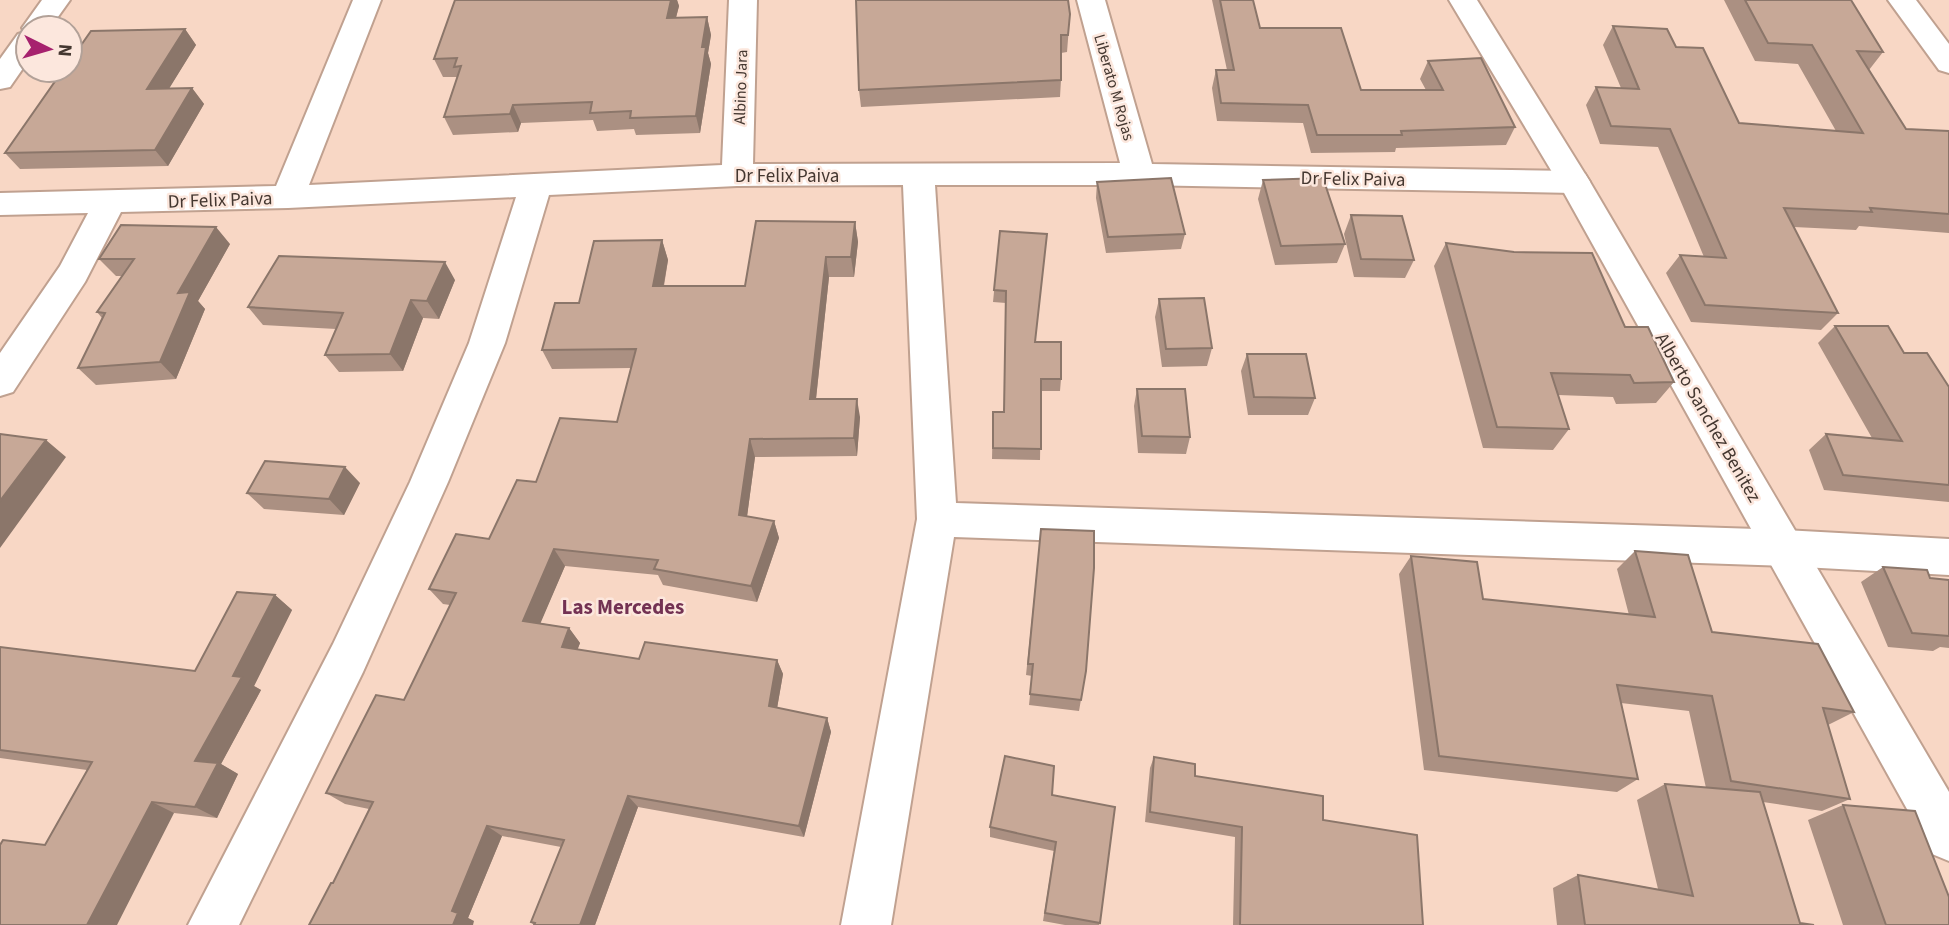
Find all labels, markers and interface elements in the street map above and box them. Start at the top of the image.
north arrow [14,14,84,84]
street label: Liberato M Rojas [1088,31,1140,143]
text: N [50,43,78,58]
street label: Albino Jara [729,49,753,125]
street label: Dr Felix Paiva [735,163,839,190]
street label: Dr Felix Paiva [1300,165,1406,194]
street label: Dr Felix Paiva [167,185,273,216]
street label: Alberto Sanchez Benitez [1648,328,1767,508]
district label: Las Mercedes [562,592,684,622]

